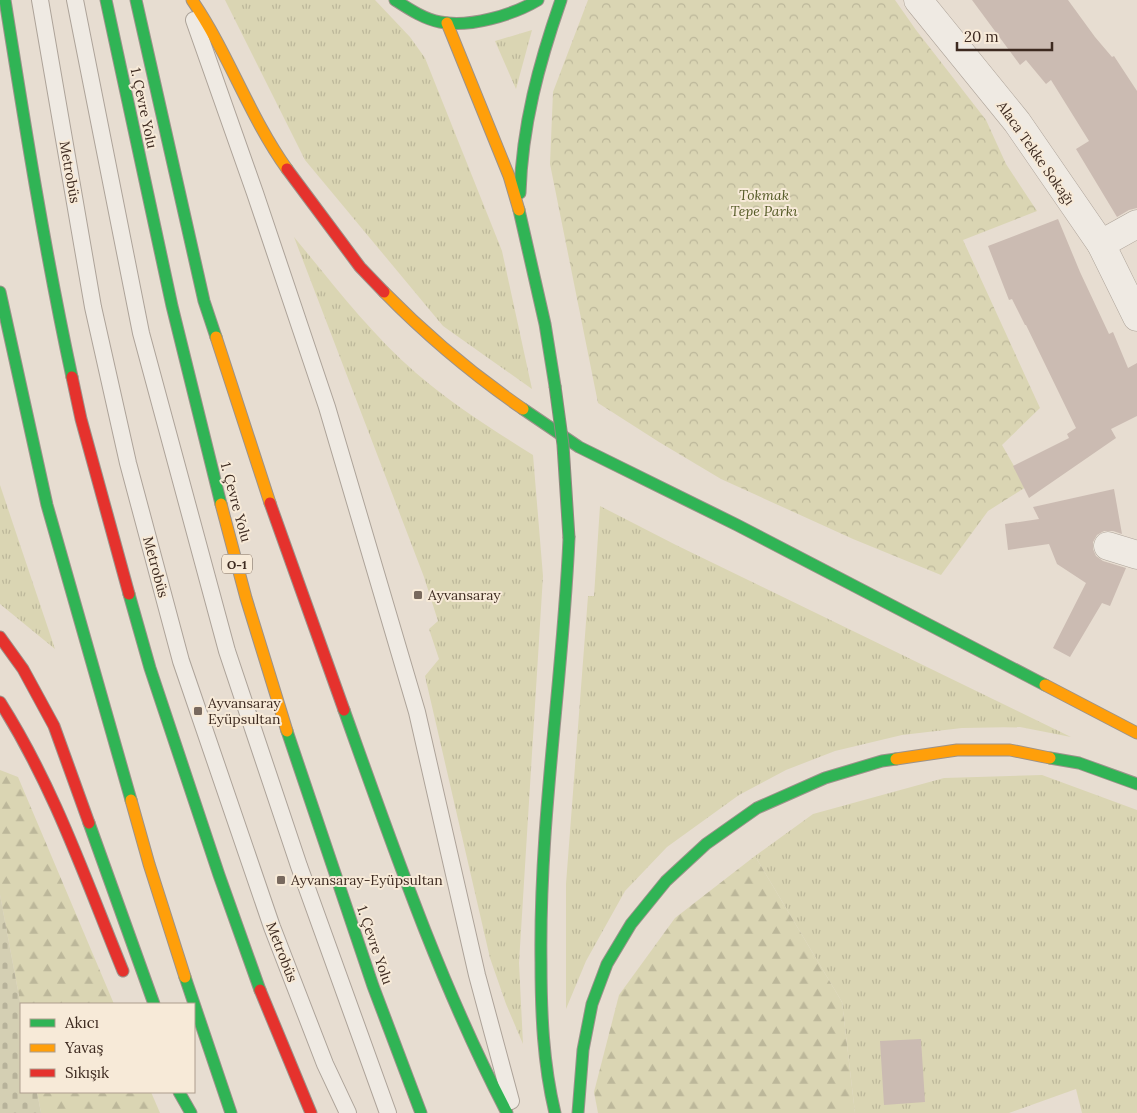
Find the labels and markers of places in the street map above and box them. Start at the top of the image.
place label: Ayvansaray [427,586,501,604]
marker: Ayvansaray [412,589,424,601]
place label: Ayvansaray Eyüpsultan [207,694,281,728]
marker: Ayvansaray Eyüpsultan [192,705,204,717]
place label: Ayvansaray-Eyüpsultan [290,871,443,889]
marker: Ayvansaray-Eyüpsultan [275,874,287,886]

